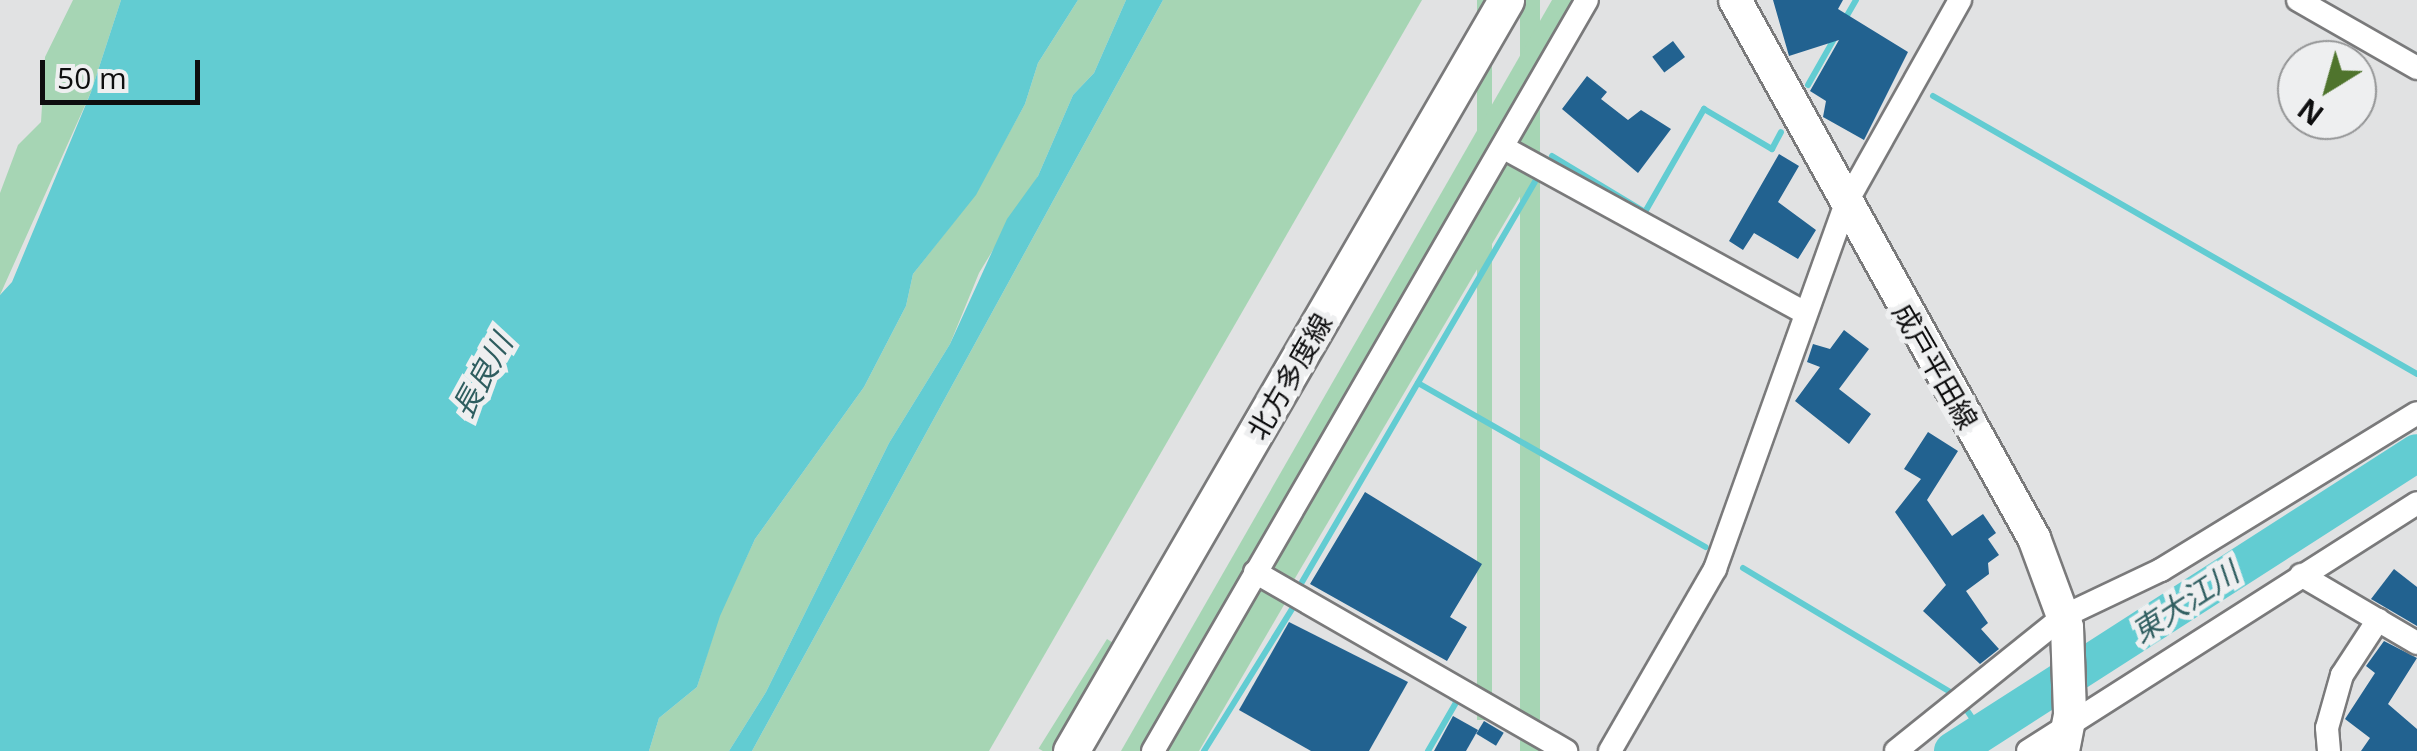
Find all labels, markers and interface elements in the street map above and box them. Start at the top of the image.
scale bar [45,40,205,102]
north arrow [2277,40,2377,140]
text: 50 m [57,57,127,98]
text: N [2290,90,2331,134]
street label: 成戸平田線 [1886,297,1986,435]
street label: 北方多度線 [1239,307,1339,445]
water label: 長良川 [444,328,520,424]
water label: 東大江川 [2125,554,2245,650]

